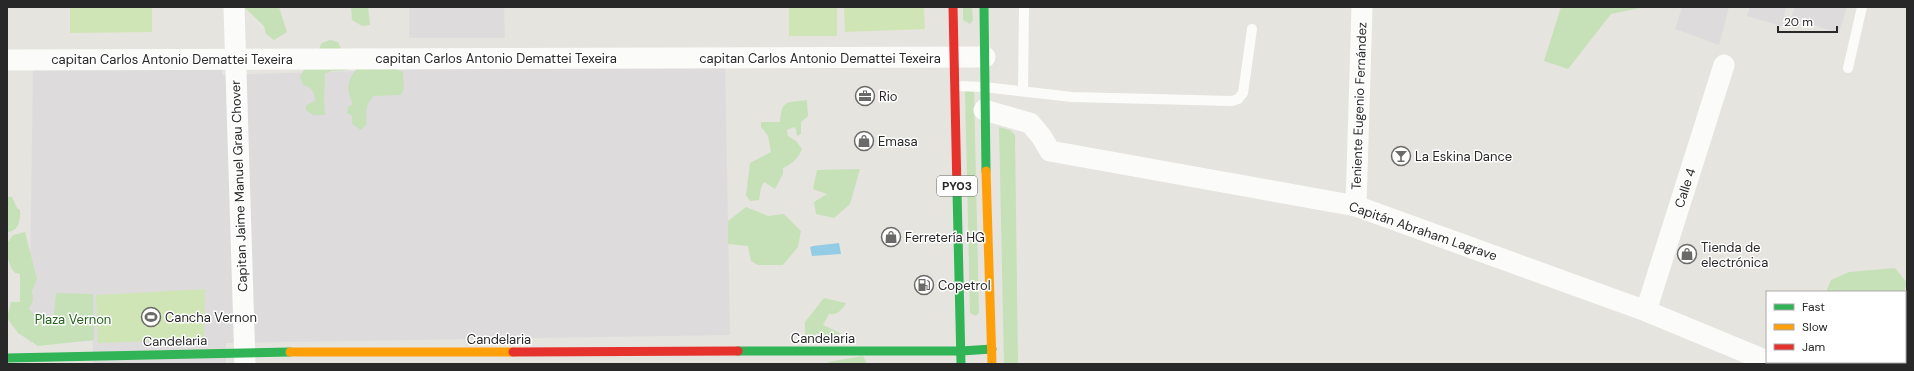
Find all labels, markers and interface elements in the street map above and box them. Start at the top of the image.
scale bar [1778,8,1837,34]
text: 20 m [1784,14,1813,30]
street label: Teniente Eugenio Fernández [1348,22,1370,190]
street label: capitan Carlos Antonio Demattei Texeira [375,50,617,67]
street label: capitan Carlos Antonio Demattei Texeira [699,50,941,67]
street label: capitan Carlos Antonio Demattei Texeira [51,51,293,68]
street label: Capitan Jaime Manuel Grau Chover [227,80,251,292]
office icon: Rio [854,85,876,107]
place label: Rio [879,88,898,105]
shop icon: Emasa [853,130,875,152]
place label: Emasa [878,133,918,150]
bar icon: La Eskina Dance [1390,145,1412,167]
place label: La Eskina Dance [1415,148,1512,165]
street label: Calle 4 [1671,166,1699,210]
road number: PY03 [937,176,977,196]
street label: Capitán Abraham Lagrave [1347,198,1499,264]
shop icon: Ferretería HG [880,226,902,248]
place label: Ferretería HG [905,229,985,246]
place label: Tienda de electrónica [1701,239,1768,271]
shop icon: Tienda de electrónica [1676,243,1698,265]
fuel station icon: Copetrol [913,274,935,296]
place label: Copetrol [938,277,991,294]
legend [1766,291,1906,363]
text: Fast [1802,299,1825,315]
sports icon: Cancha Vernon [140,306,162,328]
place label: Cancha Vernon [165,309,257,326]
park label: Plaza Vernon [35,311,111,328]
text: Slow [1802,319,1828,335]
street label: Candelaria [791,330,855,347]
street label: Candelaria [467,331,531,348]
street label: Candelaria [143,332,207,350]
text: Jam [1802,339,1825,355]

